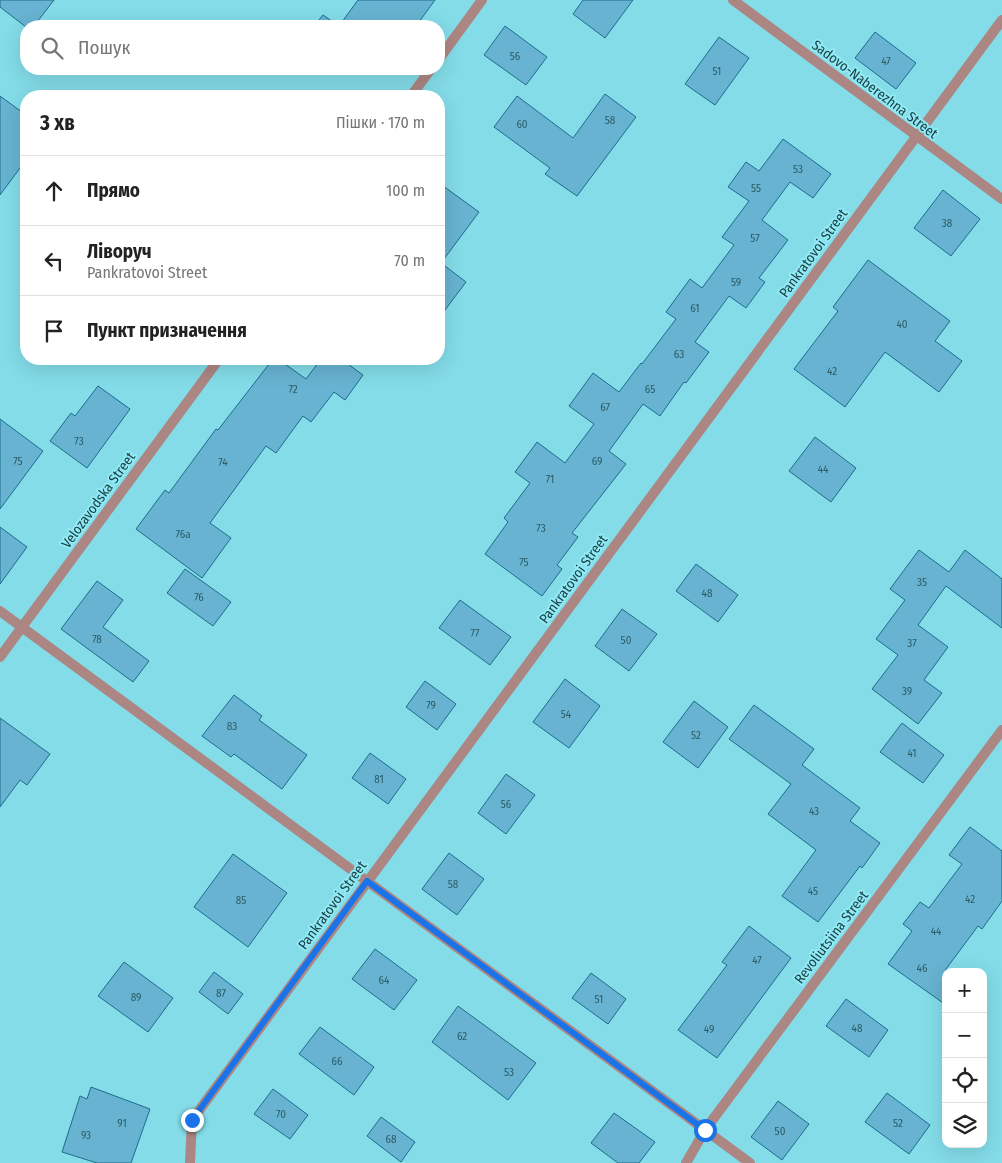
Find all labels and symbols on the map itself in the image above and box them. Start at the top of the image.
street label: Sadovo-Naberezhna Street [808,37,941,143]
house number: 56 [510,50,521,63]
house number: 47 [881,55,891,68]
house number: 51 [713,65,721,78]
house number: 58 [605,114,616,127]
house number: 60 [516,118,528,131]
house number: 53 [793,163,803,176]
house number: 55 [751,182,761,195]
street label: Pankratovoi Street [776,205,851,301]
house number: 38 [942,217,953,230]
house number: 57 [750,232,760,245]
house number: 59 [731,276,741,289]
house number: 61 [690,302,700,315]
house number: 40 [896,318,908,331]
house number: 63 [674,348,684,361]
house number: 42 [827,365,837,378]
house number: 72 [288,383,298,396]
house number: 65 [645,383,655,396]
house number: 67 [600,401,610,414]
house number: 73 [74,435,84,448]
street label: Velozavodska Street [58,449,139,552]
house number: 75 [13,455,23,468]
house number: 69 [592,455,602,468]
house number: 74 [218,456,228,469]
house number: 44 [818,463,829,476]
house number: 71 [546,473,554,486]
house number: 73 [536,522,546,535]
house number: 76а [175,528,191,541]
street label: Pankratovoi Street [536,531,611,627]
house number: 75 [519,556,529,569]
house number: 35 [917,576,927,589]
house number: 48 [702,587,713,600]
house number: 76 [194,591,204,604]
house number: 77 [471,627,480,640]
house number: 78 [92,633,102,646]
house number: 50 [621,634,632,647]
house number: 37 [907,637,917,650]
house number: 39 [902,685,912,698]
house number: 79 [426,699,436,712]
house number: 54 [561,708,572,721]
house number: 83 [227,720,237,733]
house number: 52 [691,729,701,742]
house number: 41 [907,747,917,760]
house number: 81 [374,773,384,786]
house number: 56 [501,798,512,811]
house number: 43 [809,805,819,818]
street label: Pankratovoi Street [295,857,370,953]
house number: 58 [448,878,459,891]
house number: 45 [808,885,818,898]
street label: Revoliutsiina Street [791,887,872,987]
house number: 42 [965,893,975,906]
house number: 85 [236,894,246,907]
house number: 44 [931,925,942,938]
house number: 47 [752,954,762,967]
house number: 46 [917,962,928,975]
house number: 64 [379,974,390,987]
house number: 87 [216,987,226,1000]
house number: 89 [131,991,141,1004]
house number: 51 [595,993,603,1006]
house number: 48 [852,1022,863,1035]
house number: 49 [704,1023,714,1036]
house number: 62 [457,1030,467,1043]
house number: 66 [332,1055,343,1068]
house number: 53 [504,1066,514,1079]
house number: 70 [276,1108,286,1121]
route end [181,1109,204,1132]
house number: 91 [117,1117,127,1130]
house number: 52 [893,1117,903,1130]
route start [694,1119,717,1142]
house number: 50 [775,1125,786,1138]
house number: 93 [81,1129,91,1142]
house number: 68 [386,1133,397,1146]

